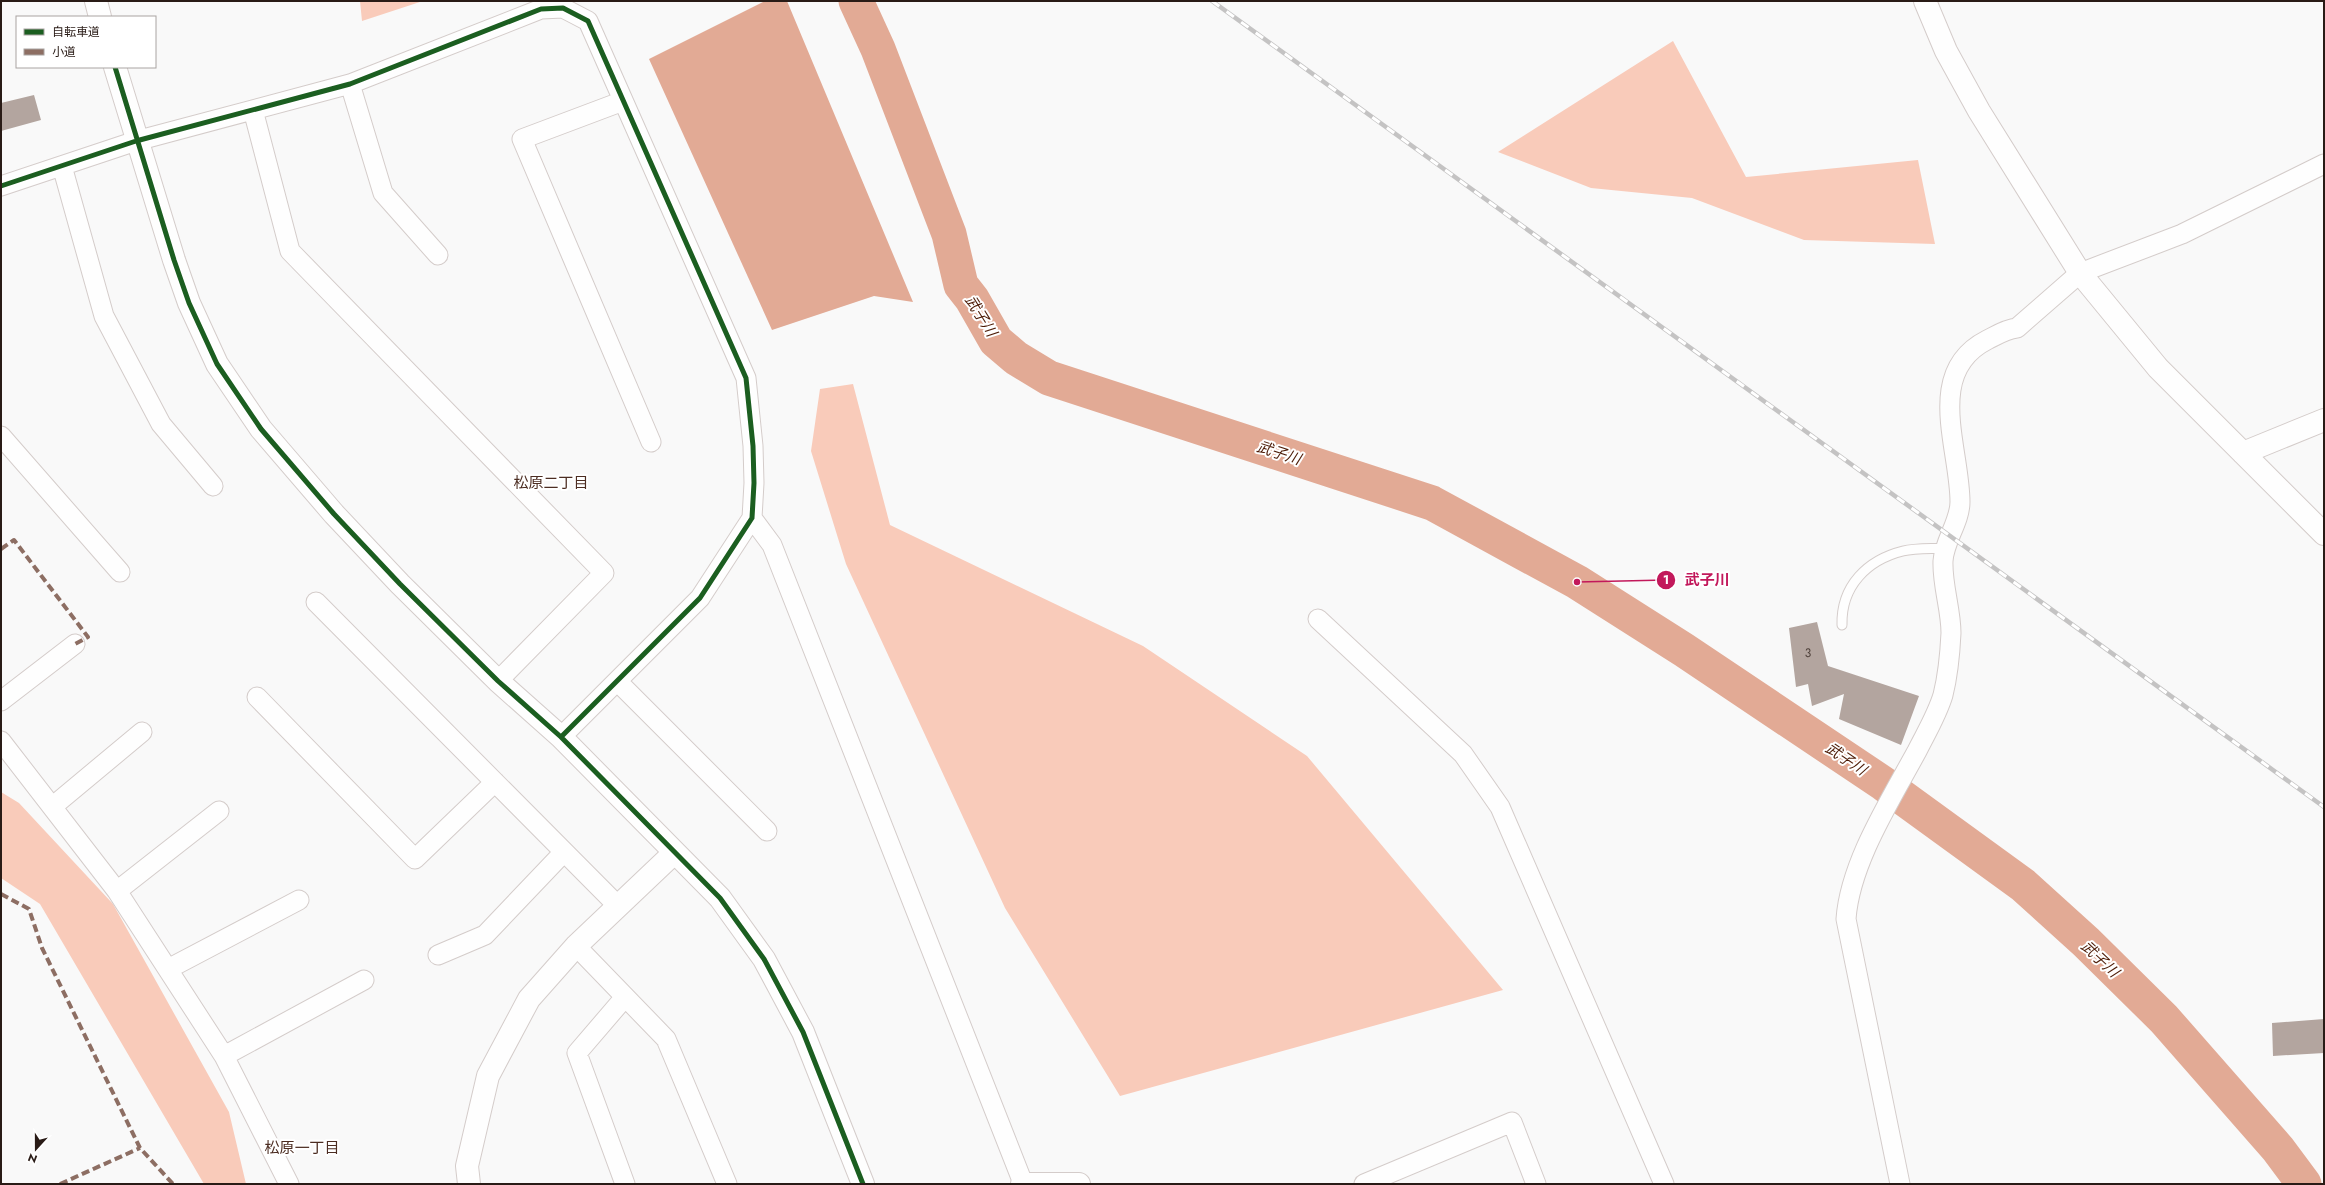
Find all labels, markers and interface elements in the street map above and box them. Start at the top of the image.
legend [16,16,156,68]
text: 自転車道 [52,23,100,41]
text: 小道 [52,43,76,61]
water label: 武子川 [960,291,1003,343]
water label: 武子川 [1254,436,1306,471]
district label: 松原二丁目 [513,472,589,494]
callout: 武子川 [1656,566,1737,593]
text: 武子川 [1684,569,1730,591]
text: 1 [1663,571,1669,589]
house number: ３ [1805,644,1812,662]
water label: 武子川 [1821,737,1872,782]
water label: 武子川 [2076,936,2125,984]
north arrow [16,1129,56,1169]
district label: 松原一丁目 [264,1137,340,1159]
text: N [25,1149,39,1167]

